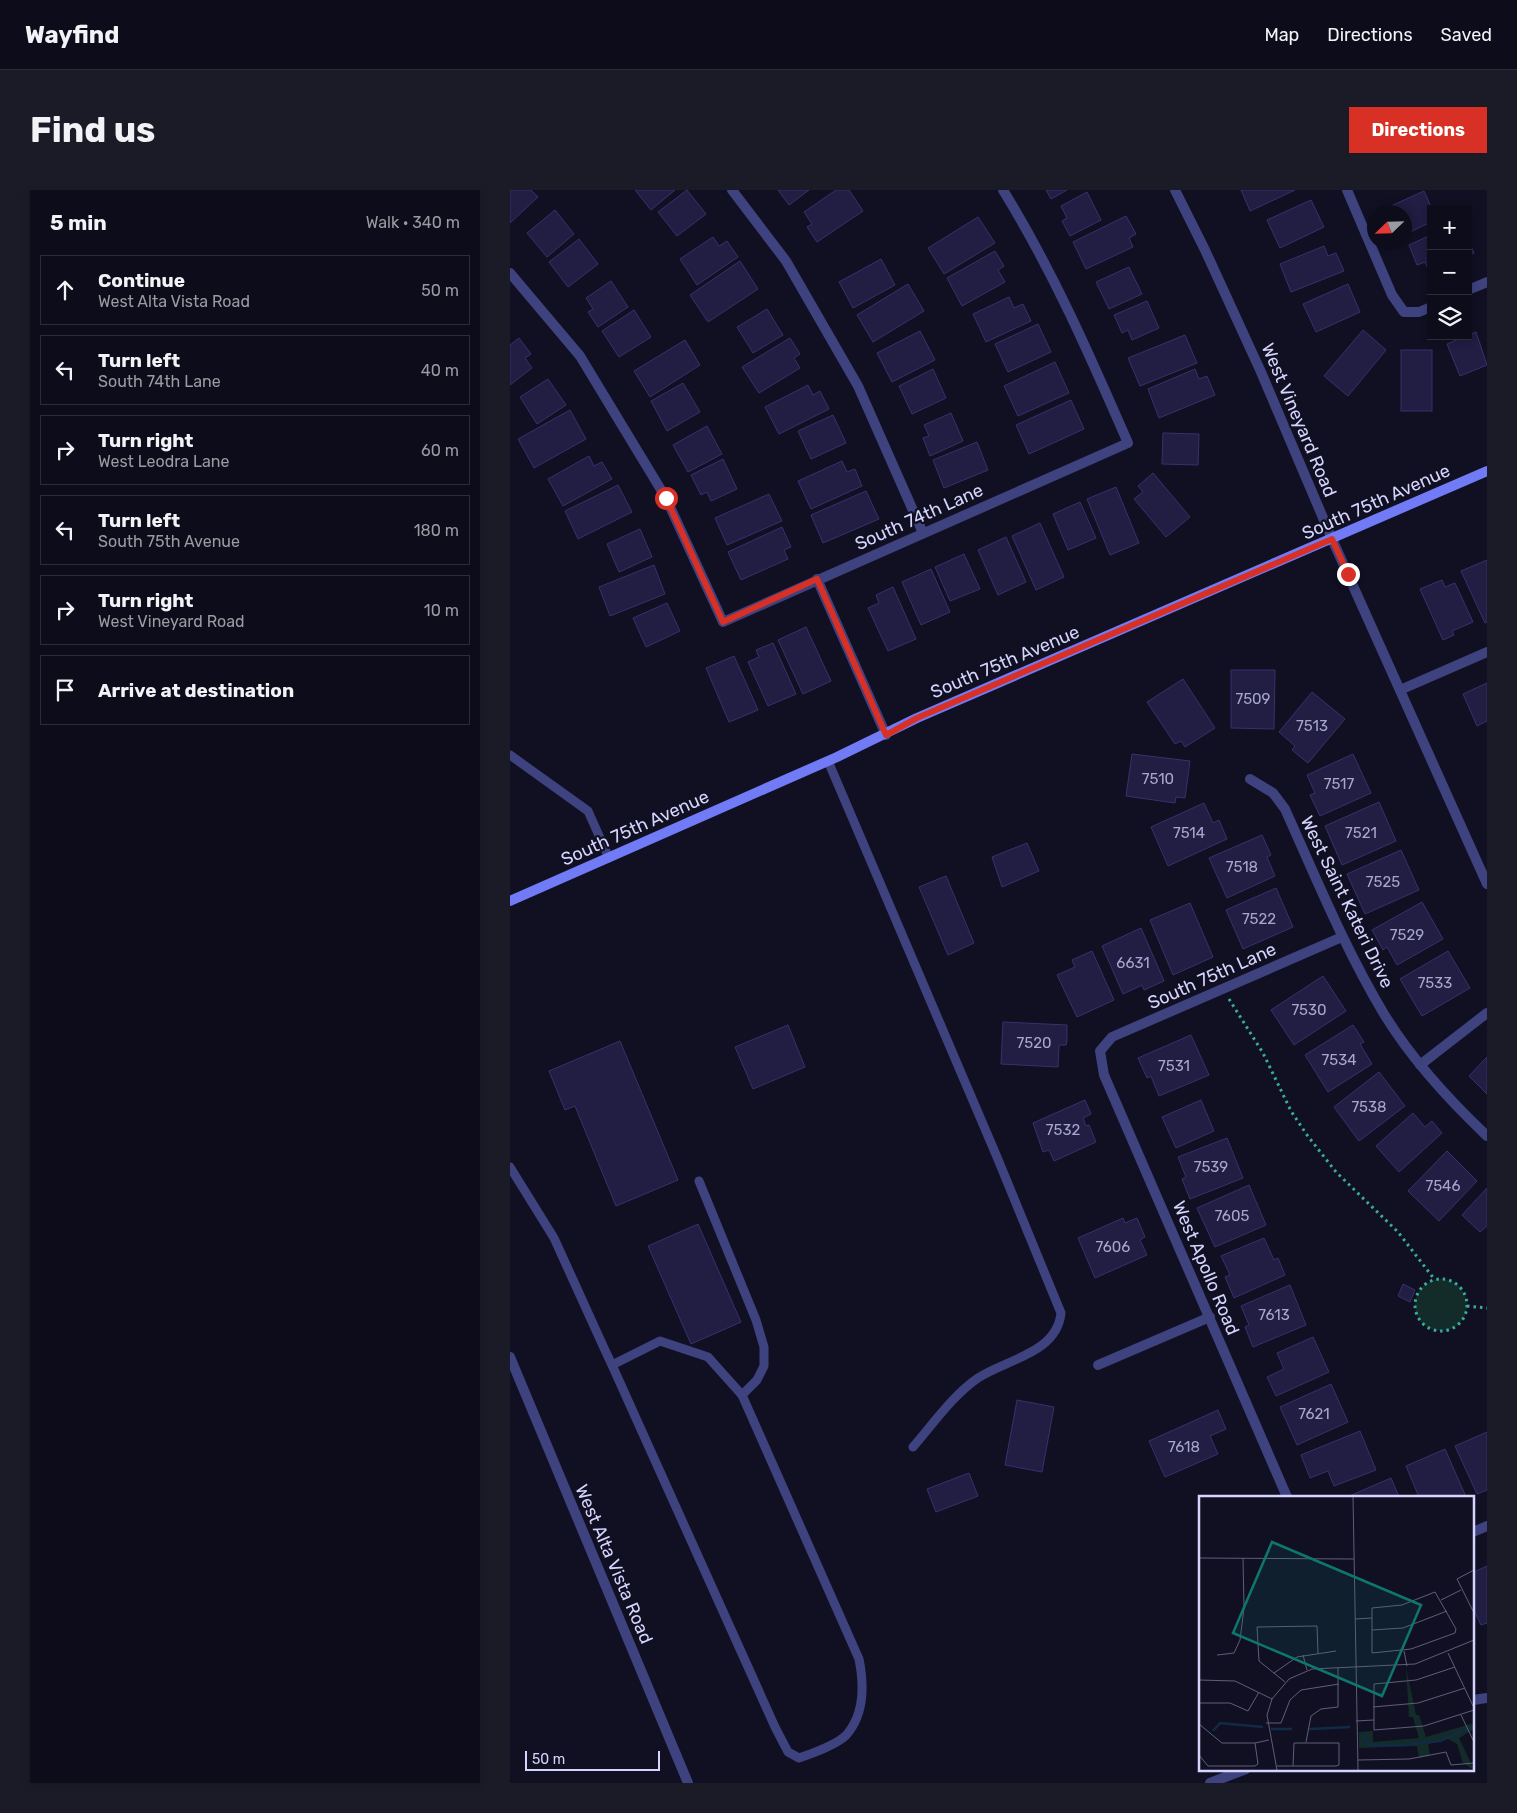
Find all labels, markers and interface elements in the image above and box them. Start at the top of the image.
text: Wayfind [25,21,119,49]
text: Map [1264,24,1299,46]
text: Directions [1327,24,1413,46]
text: Saved [1441,24,1492,46]
button: Directions [1349,107,1487,153]
text: Find us [30,109,155,151]
north arrow [1367,205,1412,250]
map controls [1427,205,1472,340]
button: + [1427,205,1472,250]
text: 5 min [50,210,107,235]
text: Walk · 340 m [366,213,460,232]
button: − [1427,250,1472,295]
text: Continue [98,269,185,292]
icon: ahead [51,276,79,304]
text: 50 m [421,281,459,300]
text: West Alta Vista Road [98,292,250,311]
button: layers [1427,295,1472,340]
street label: West Vineyard Road [1257,340,1341,500]
text: Turn left [98,349,180,372]
icon: left [51,356,79,384]
text: 40 m [421,361,459,380]
text: South 74th Lane [98,372,221,391]
text: Turn right [98,429,193,452]
icon: right [51,436,79,464]
text: 60 m [421,441,459,460]
text: West Leodra Lane [98,452,229,471]
street label: South 75th Avenue [1299,459,1453,545]
street label: South 74th Lane [851,479,987,555]
route start [655,487,678,510]
text: Turn left [98,509,180,532]
icon: left [51,516,79,544]
text: 180 m [414,521,459,540]
text: South 75th Avenue [98,532,240,551]
route end [1337,563,1360,586]
text: Turn right [98,589,193,612]
icon: right [51,596,79,624]
text: 10 m [424,601,459,620]
text: West Vineyard Road [98,612,245,631]
street label: South 75th Avenue [927,621,1083,703]
icon: arrive [51,676,79,704]
text: Arrive at destination [98,679,294,702]
house number: 7509 [1235,690,1271,708]
house number: 7513 [1296,717,1328,735]
house number: 7510 [1142,770,1174,788]
house number: 7517 [1324,775,1355,793]
street label: South 75th Avenue [558,785,712,871]
street label: West Saint Kateri Drive [1296,812,1398,992]
house number: 7514 [1173,824,1205,842]
house number: 7521 [1345,824,1377,842]
house number: 7518 [1226,858,1258,876]
house number: 7525 [1366,873,1400,891]
house number: 7522 [1242,910,1276,928]
house number: 7529 [1390,926,1424,944]
street label: South 75th Lane [1144,938,1280,1014]
house number: 6631 [1116,954,1150,972]
house number: 7533 [1418,974,1452,992]
house number: 7530 [1291,1001,1327,1019]
house number: 7520 [1017,1034,1051,1052]
house number: 7534 [1322,1051,1356,1069]
house number: 7531 [1158,1057,1190,1075]
house number: 7538 [1351,1098,1387,1116]
house number: 7532 [1046,1121,1080,1139]
house number: 7539 [1194,1158,1228,1176]
house number: 7546 [1426,1177,1460,1195]
street label: West Apollo Road [1168,1198,1244,1338]
house number: 7605 [1215,1207,1249,1225]
house number: 7606 [1096,1238,1130,1256]
house number: 7613 [1258,1306,1290,1324]
house number: 7621 [1298,1405,1330,1423]
house number: 7618 [1168,1438,1200,1456]
street label: West Alta Vista Road [570,1481,658,1647]
inset map [1199,1496,1474,1770]
scale bar [525,1748,660,1771]
text: 50 m [532,1751,565,1768]

